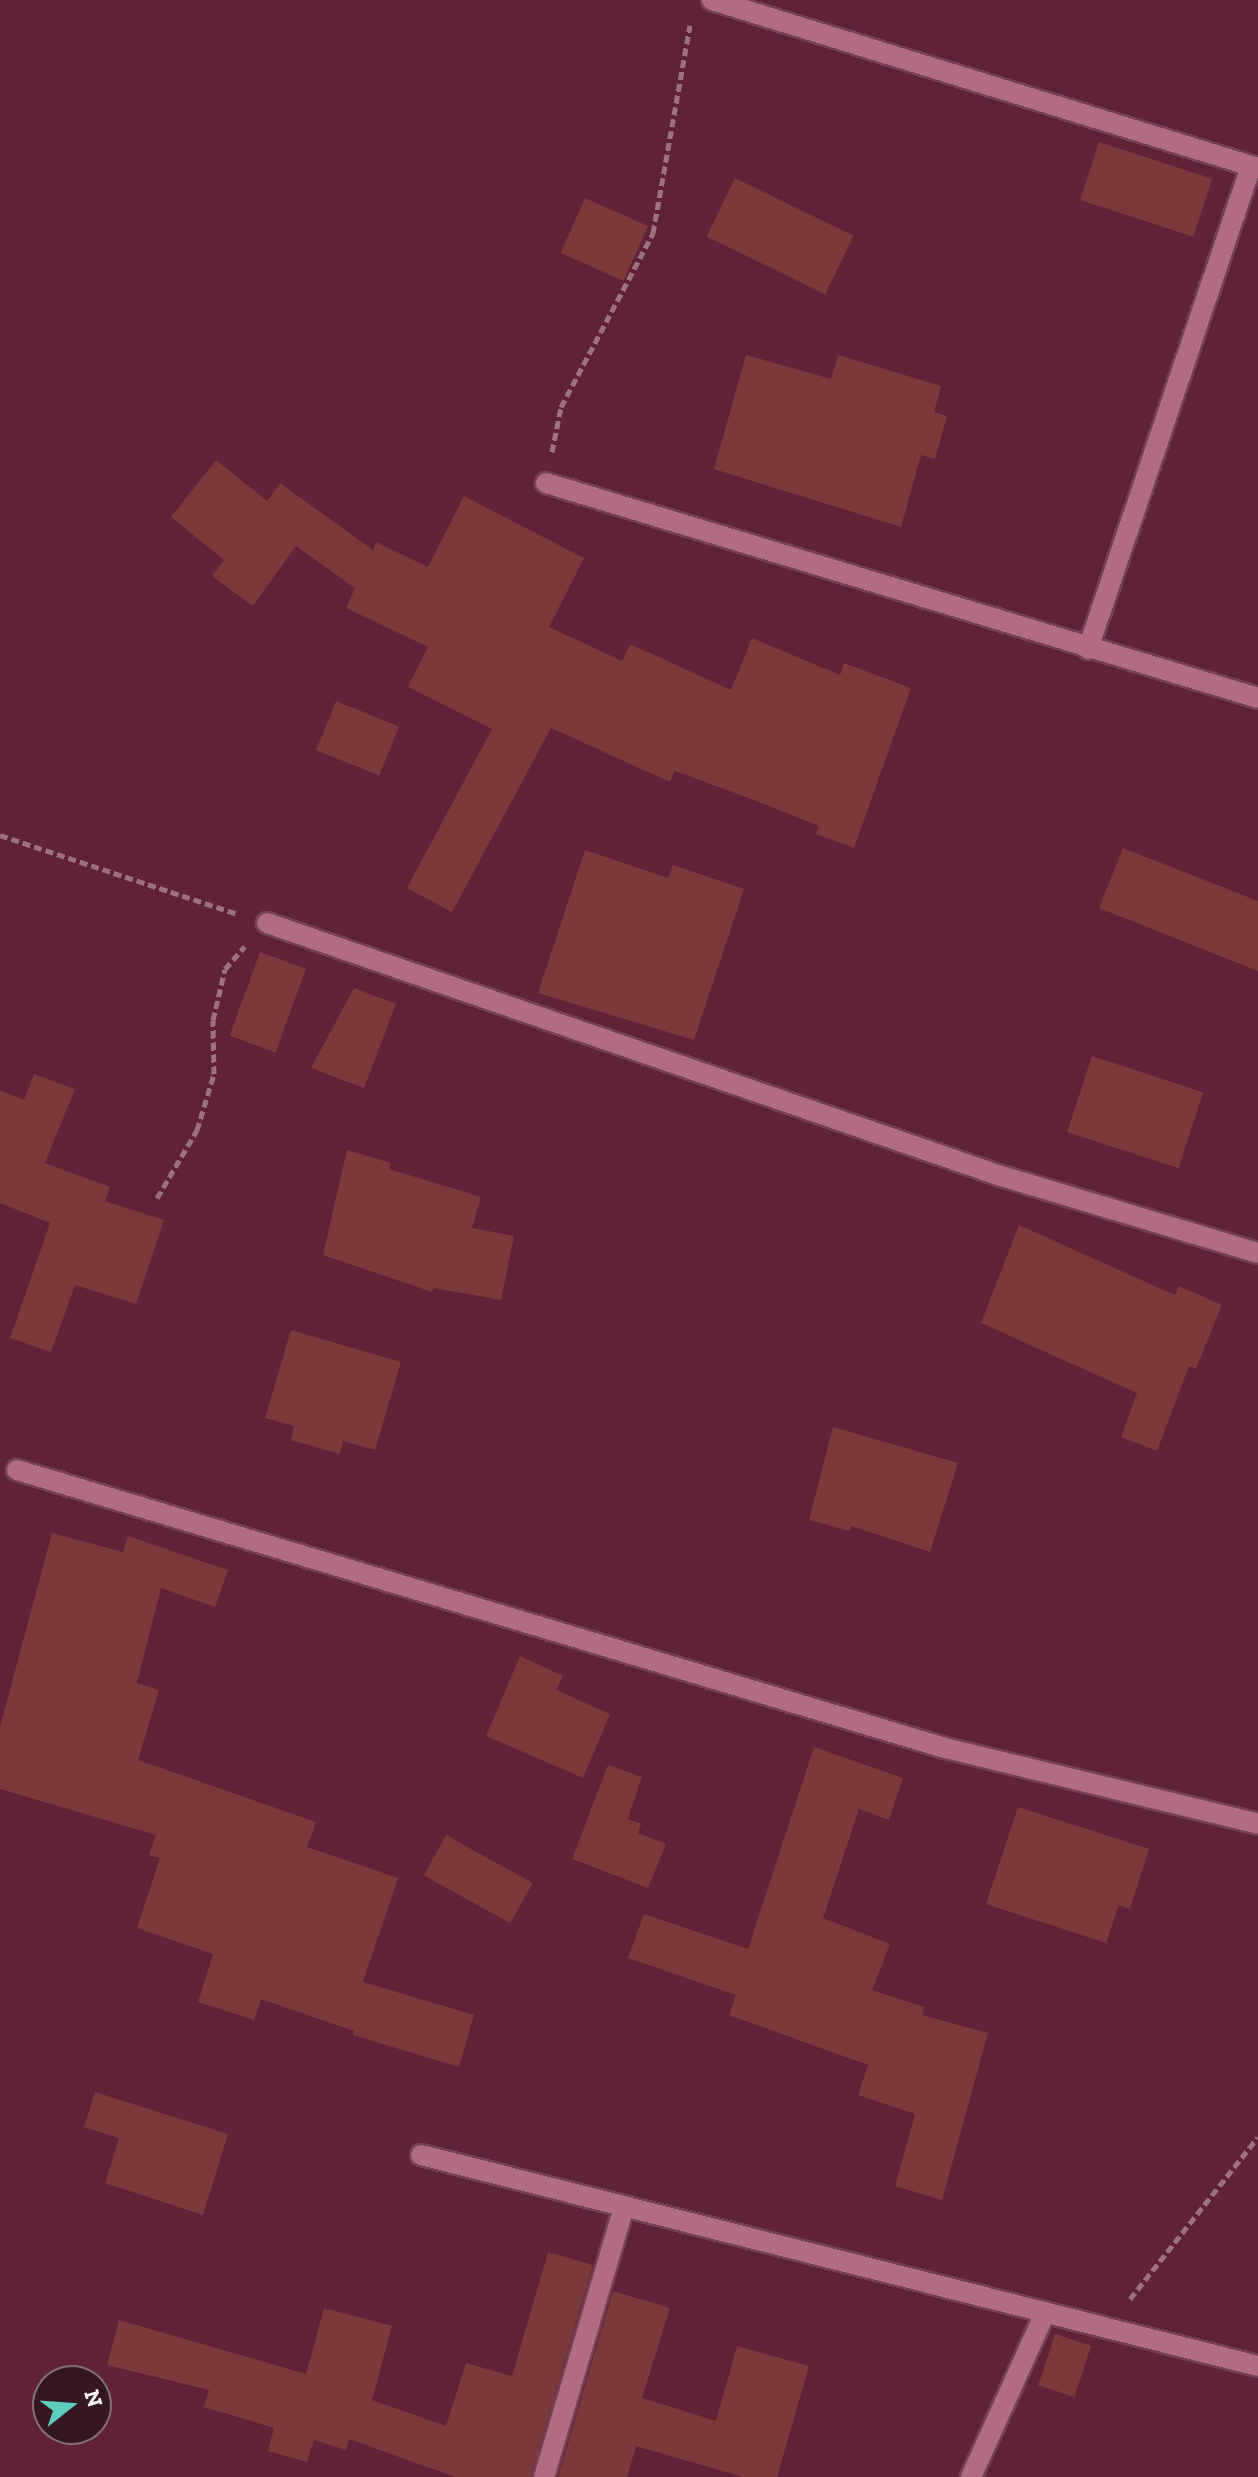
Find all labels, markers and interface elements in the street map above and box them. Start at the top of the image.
north arrow [32,2365,112,2445]
text: N [78,2386,109,2410]

